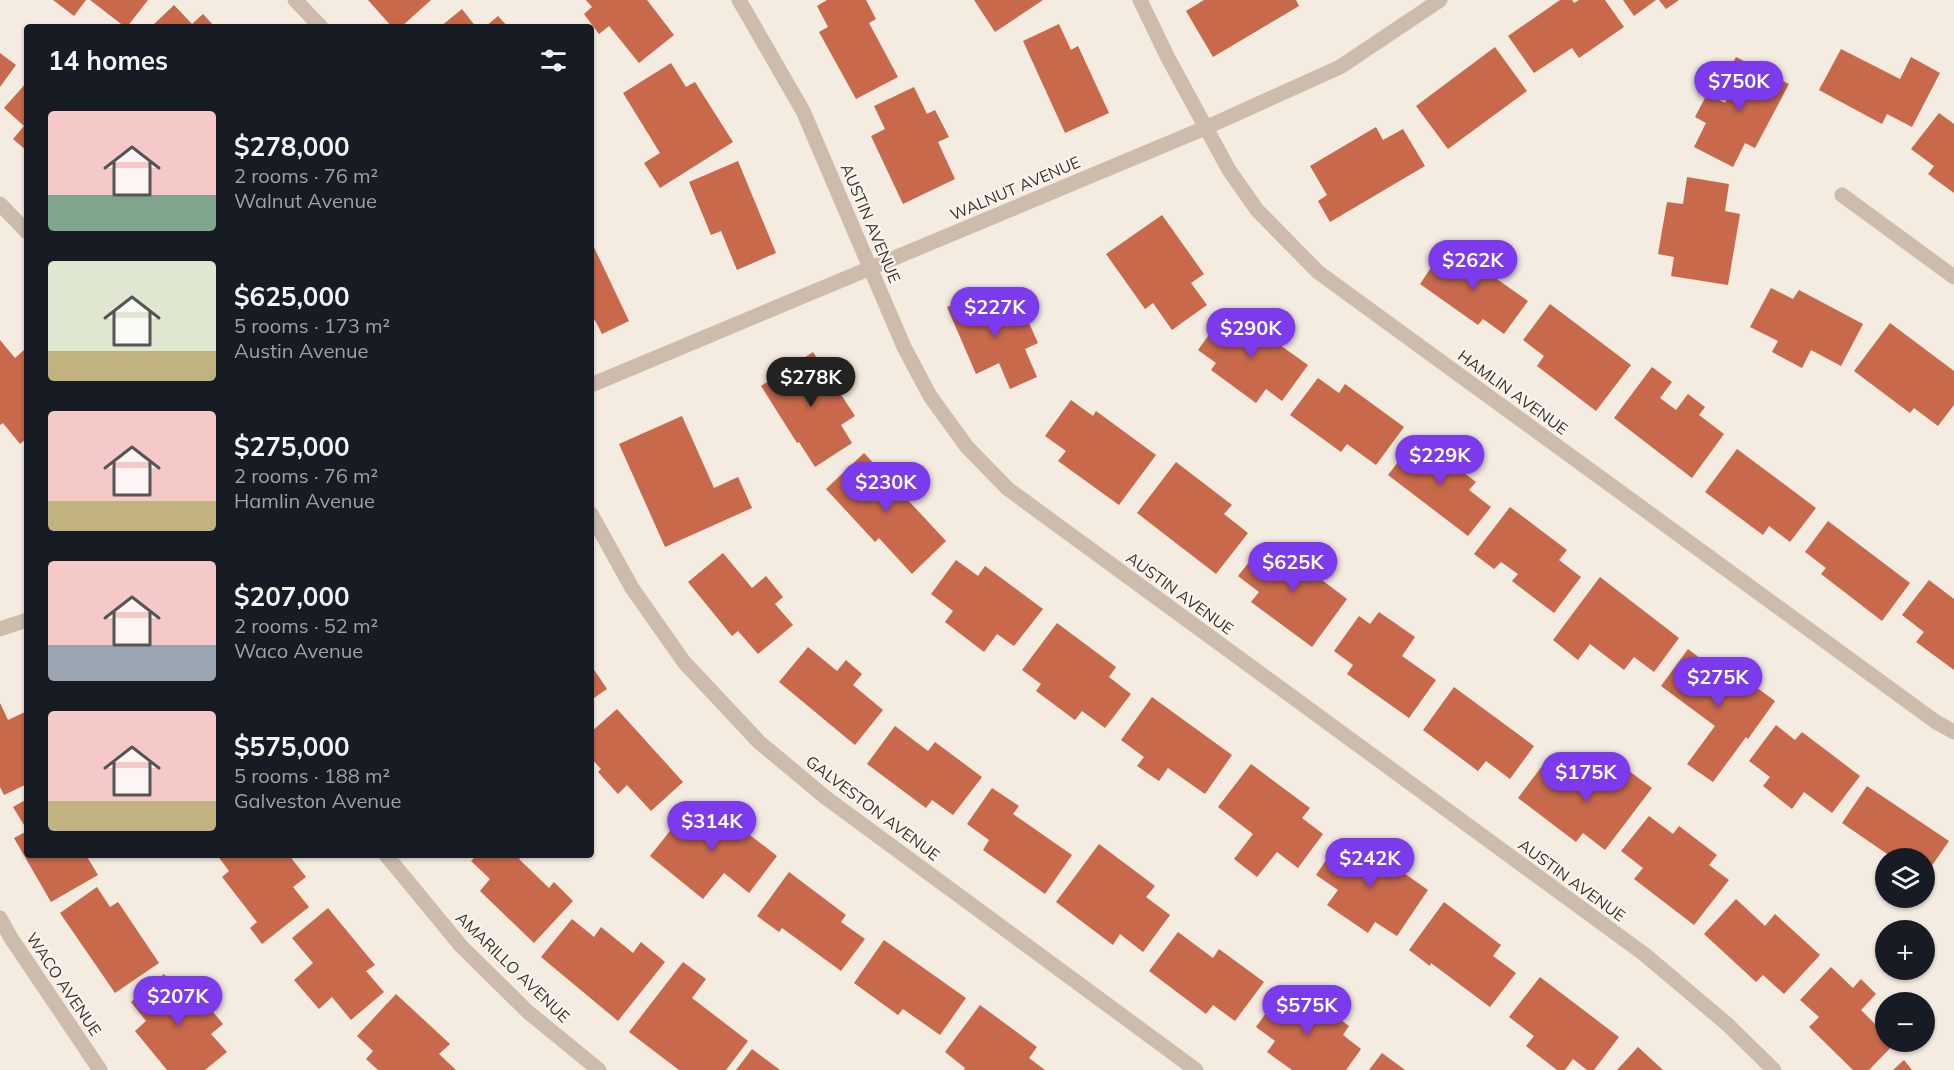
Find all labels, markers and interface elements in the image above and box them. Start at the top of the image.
text: 14 homes [48,44,168,77]
icon: filters [537,44,570,77]
pin: $750K [1697,61,1781,112]
text: $750K [1708,68,1770,93]
text: $278,000 [234,130,350,163]
icon: home [96,135,168,207]
street label: WALNUT AVENUE [947,152,1083,224]
street label: AUSTIN AVENUE [837,160,905,286]
text: 2 rooms · 76 m² [234,163,378,188]
text: Walnut Avenue [234,188,377,213]
pin: $262K [1431,240,1515,291]
text: $262K [1442,247,1504,272]
text: $625,000 [234,280,350,313]
icon: home [96,285,168,357]
pin: $227K [953,287,1037,338]
text: $227K [964,294,1026,319]
pin: $290K [1209,308,1293,359]
text: 5 rooms · 173 m² [234,313,390,338]
text: $290K [1220,315,1282,340]
text: Austin Avenue [234,338,368,363]
street label: HAMLIN AVENUE [1454,345,1572,439]
pin: $278K [769,357,853,408]
text: $278K [780,364,842,389]
text: $275,000 [234,430,350,463]
icon: home [96,435,168,507]
pin: $229K [1398,435,1482,486]
text: $229K [1409,442,1471,467]
pin: $230K [844,462,928,513]
text: 2 rooms · 76 m² [234,463,378,488]
text: $230K [855,469,917,494]
text: Hamlin Avenue [234,488,375,513]
pin: $625K [1251,542,1335,593]
street label: AUSTIN AVENUE [1123,547,1237,639]
text: $625K [1262,549,1324,574]
text: $207,000 [234,580,350,613]
icon: home [96,585,168,657]
text: 2 rooms · 52 m² [234,613,378,638]
text: Waco Avenue [234,638,363,663]
pin: $275K [1676,657,1760,708]
text: $275K [1687,664,1749,689]
text: $575,000 [234,730,350,763]
icon: home [96,735,168,807]
street label: GALVESTON AVENUE [802,751,944,865]
pin: $175K [1544,752,1628,803]
text: $175K [1555,759,1617,784]
text: 5 rooms · 188 m² [234,763,390,788]
text: Galveston Avenue [234,788,401,813]
pin: $314K [670,801,754,852]
text: $314K [681,808,743,833]
street label: AUSTIN AVENUE [1515,834,1629,926]
pin: $242K [1328,838,1412,889]
text: $242K [1339,845,1401,870]
map controls [1875,848,1935,1052]
button: layers [1875,848,1935,908]
street label: AMARILLO AVENUE [452,908,574,1026]
button: + [1875,920,1935,980]
street label: WACO AVENUE [22,929,106,1039]
pin: $207K [136,976,220,1027]
text: $207K [147,983,209,1008]
pin: $575K [1265,985,1349,1036]
text: $575K [1276,992,1338,1017]
button: − [1875,992,1935,1052]

